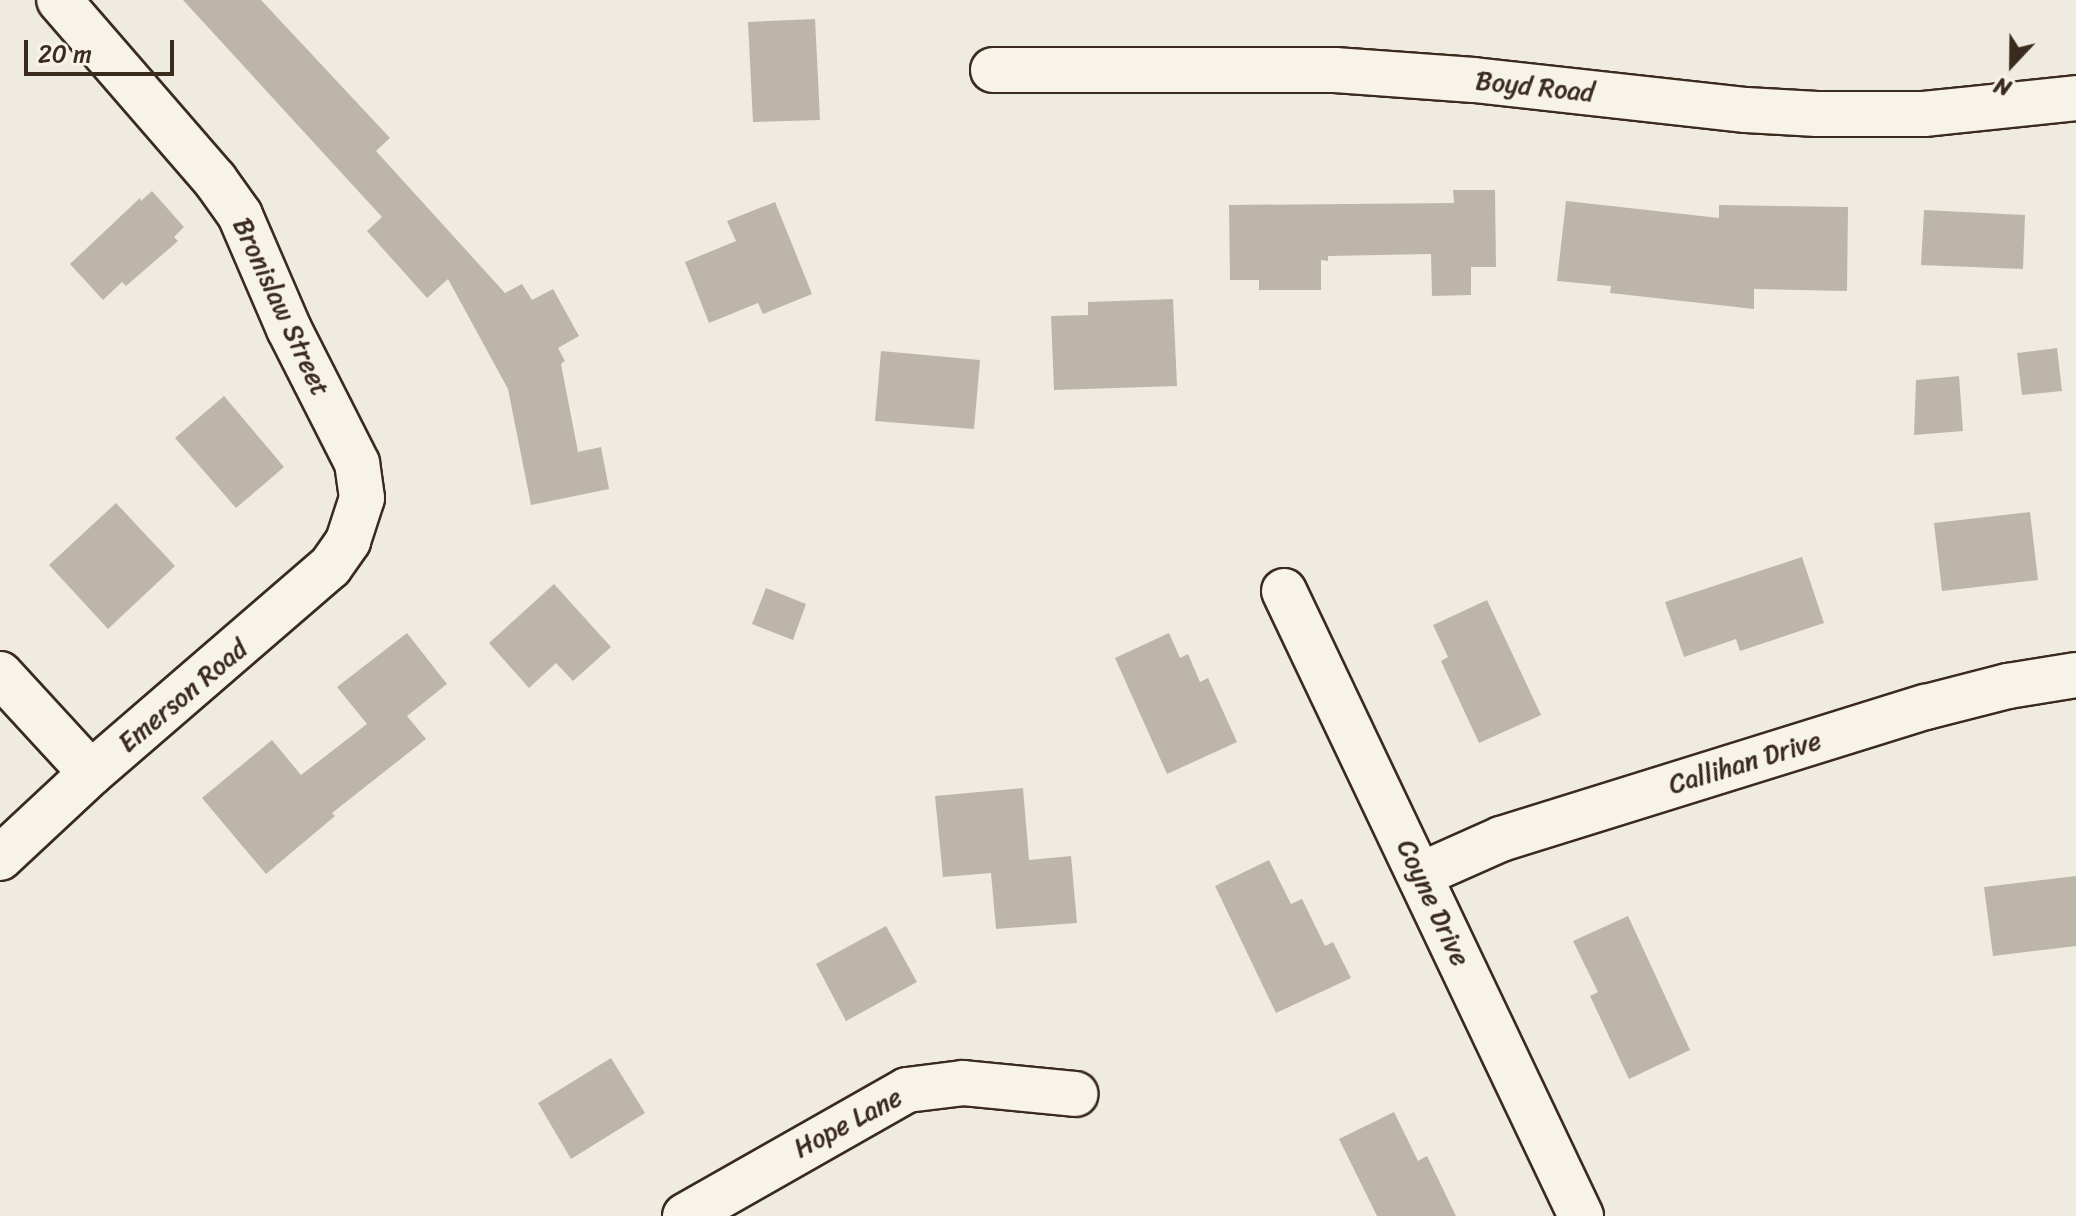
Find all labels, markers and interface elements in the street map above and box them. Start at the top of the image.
scale bar [28,24,178,74]
north arrow [1972,24,2052,104]
text: 20 m [38,33,92,75]
street label: Boyd Road [1474,65,1596,109]
text: N [1988,66,2017,108]
street label: Bronislaw Street [226,213,336,401]
street label: Emerson Road [112,633,254,759]
street label: Callihan Drive [1665,725,1825,801]
street label: Coyne Drive [1390,835,1476,971]
street label: Hope Lane [789,1082,907,1164]

